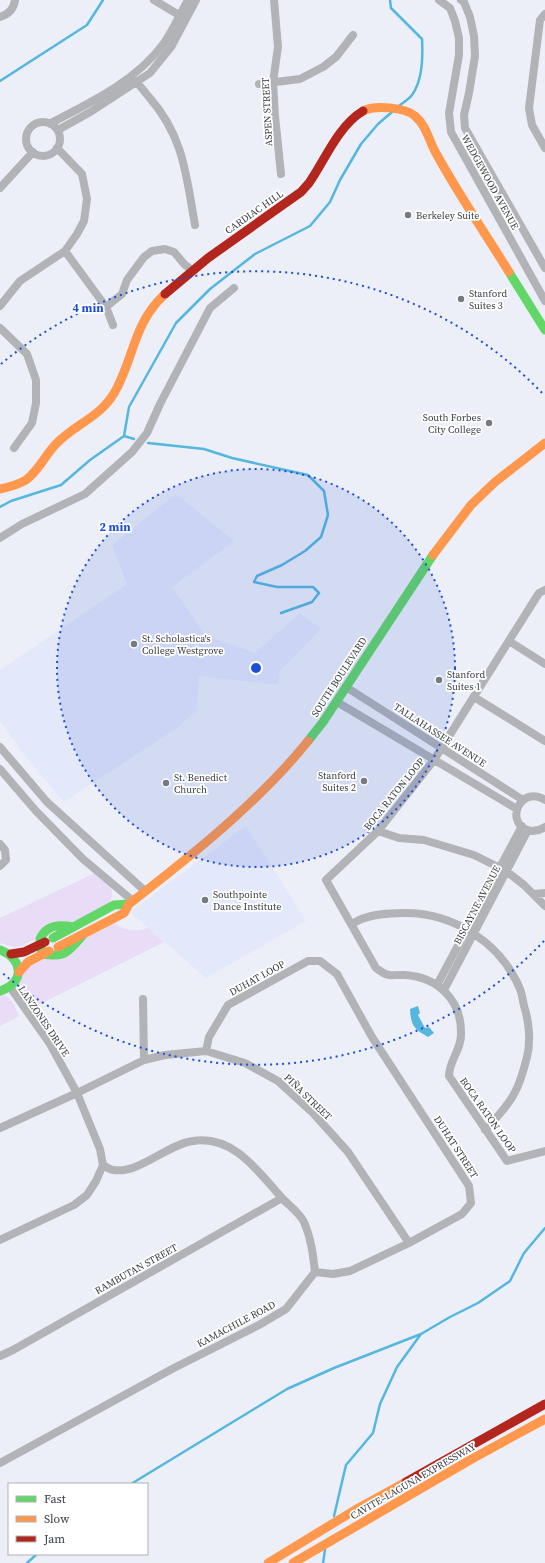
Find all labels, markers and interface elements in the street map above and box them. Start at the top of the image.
street label: ASPEN STREET [259,77,275,147]
street label: WEDGEWOOD AVENUE [458,132,522,232]
street label: CARDIAC HILL [222,187,286,237]
place label: Berkeley Suite [416,209,479,222]
marker: Berkeley Suite [403,210,413,220]
place label: Stanford Suites 3 [469,287,507,312]
marker: Stanford Suites 3 [456,294,466,304]
text: 4 min [72,300,104,316]
place label: South Forbes City College [423,411,481,436]
marker: South Forbes City College [484,418,494,428]
text: 2 min [99,519,131,535]
place label: St. Scholastica's College Westgrove [142,632,223,657]
street label: SOUTH BOULEVARD [308,635,370,719]
marker: St. Scholastica's College Westgrove [129,639,139,649]
centre of rings [249,661,263,675]
place label: Stanford Suites 1 [447,668,485,693]
marker: Stanford Suites 1 [434,675,444,685]
street label: TALLAHASSEE AVENUE [391,700,489,770]
street label: BOCA RATON LOOP [361,755,427,833]
place label: Stanford Suites 2 [318,769,356,794]
place label: St. Benedict Church [174,771,228,796]
marker: Stanford Suites 2 [359,776,369,786]
marker: St. Benedict Church [161,778,171,788]
street label: BISCAYNE AVENUE [451,863,503,947]
place label: Southpointe Dance Institute [213,888,281,913]
marker: Southpointe Dance Institute [200,895,210,905]
street label: DUHAT LOOP [227,957,287,999]
street label: LANZONES DRIVE [16,983,72,1059]
street label: PIÑA STREET [282,1071,334,1123]
street label: BOCA RATON LOOP [457,1075,519,1155]
street label: DUHAT STREET [431,1113,481,1181]
street label: RAMBUTAN STREET [92,1241,180,1297]
street label: KAMACHILE ROAD [194,1298,278,1350]
street label: CAVITE–LAGUNA EXPRESSWAY [348,1439,479,1522]
legend [8,1483,148,1555]
text: Fast [44,1491,66,1507]
text: Slow [44,1511,70,1527]
text: Jam [43,1531,65,1547]

